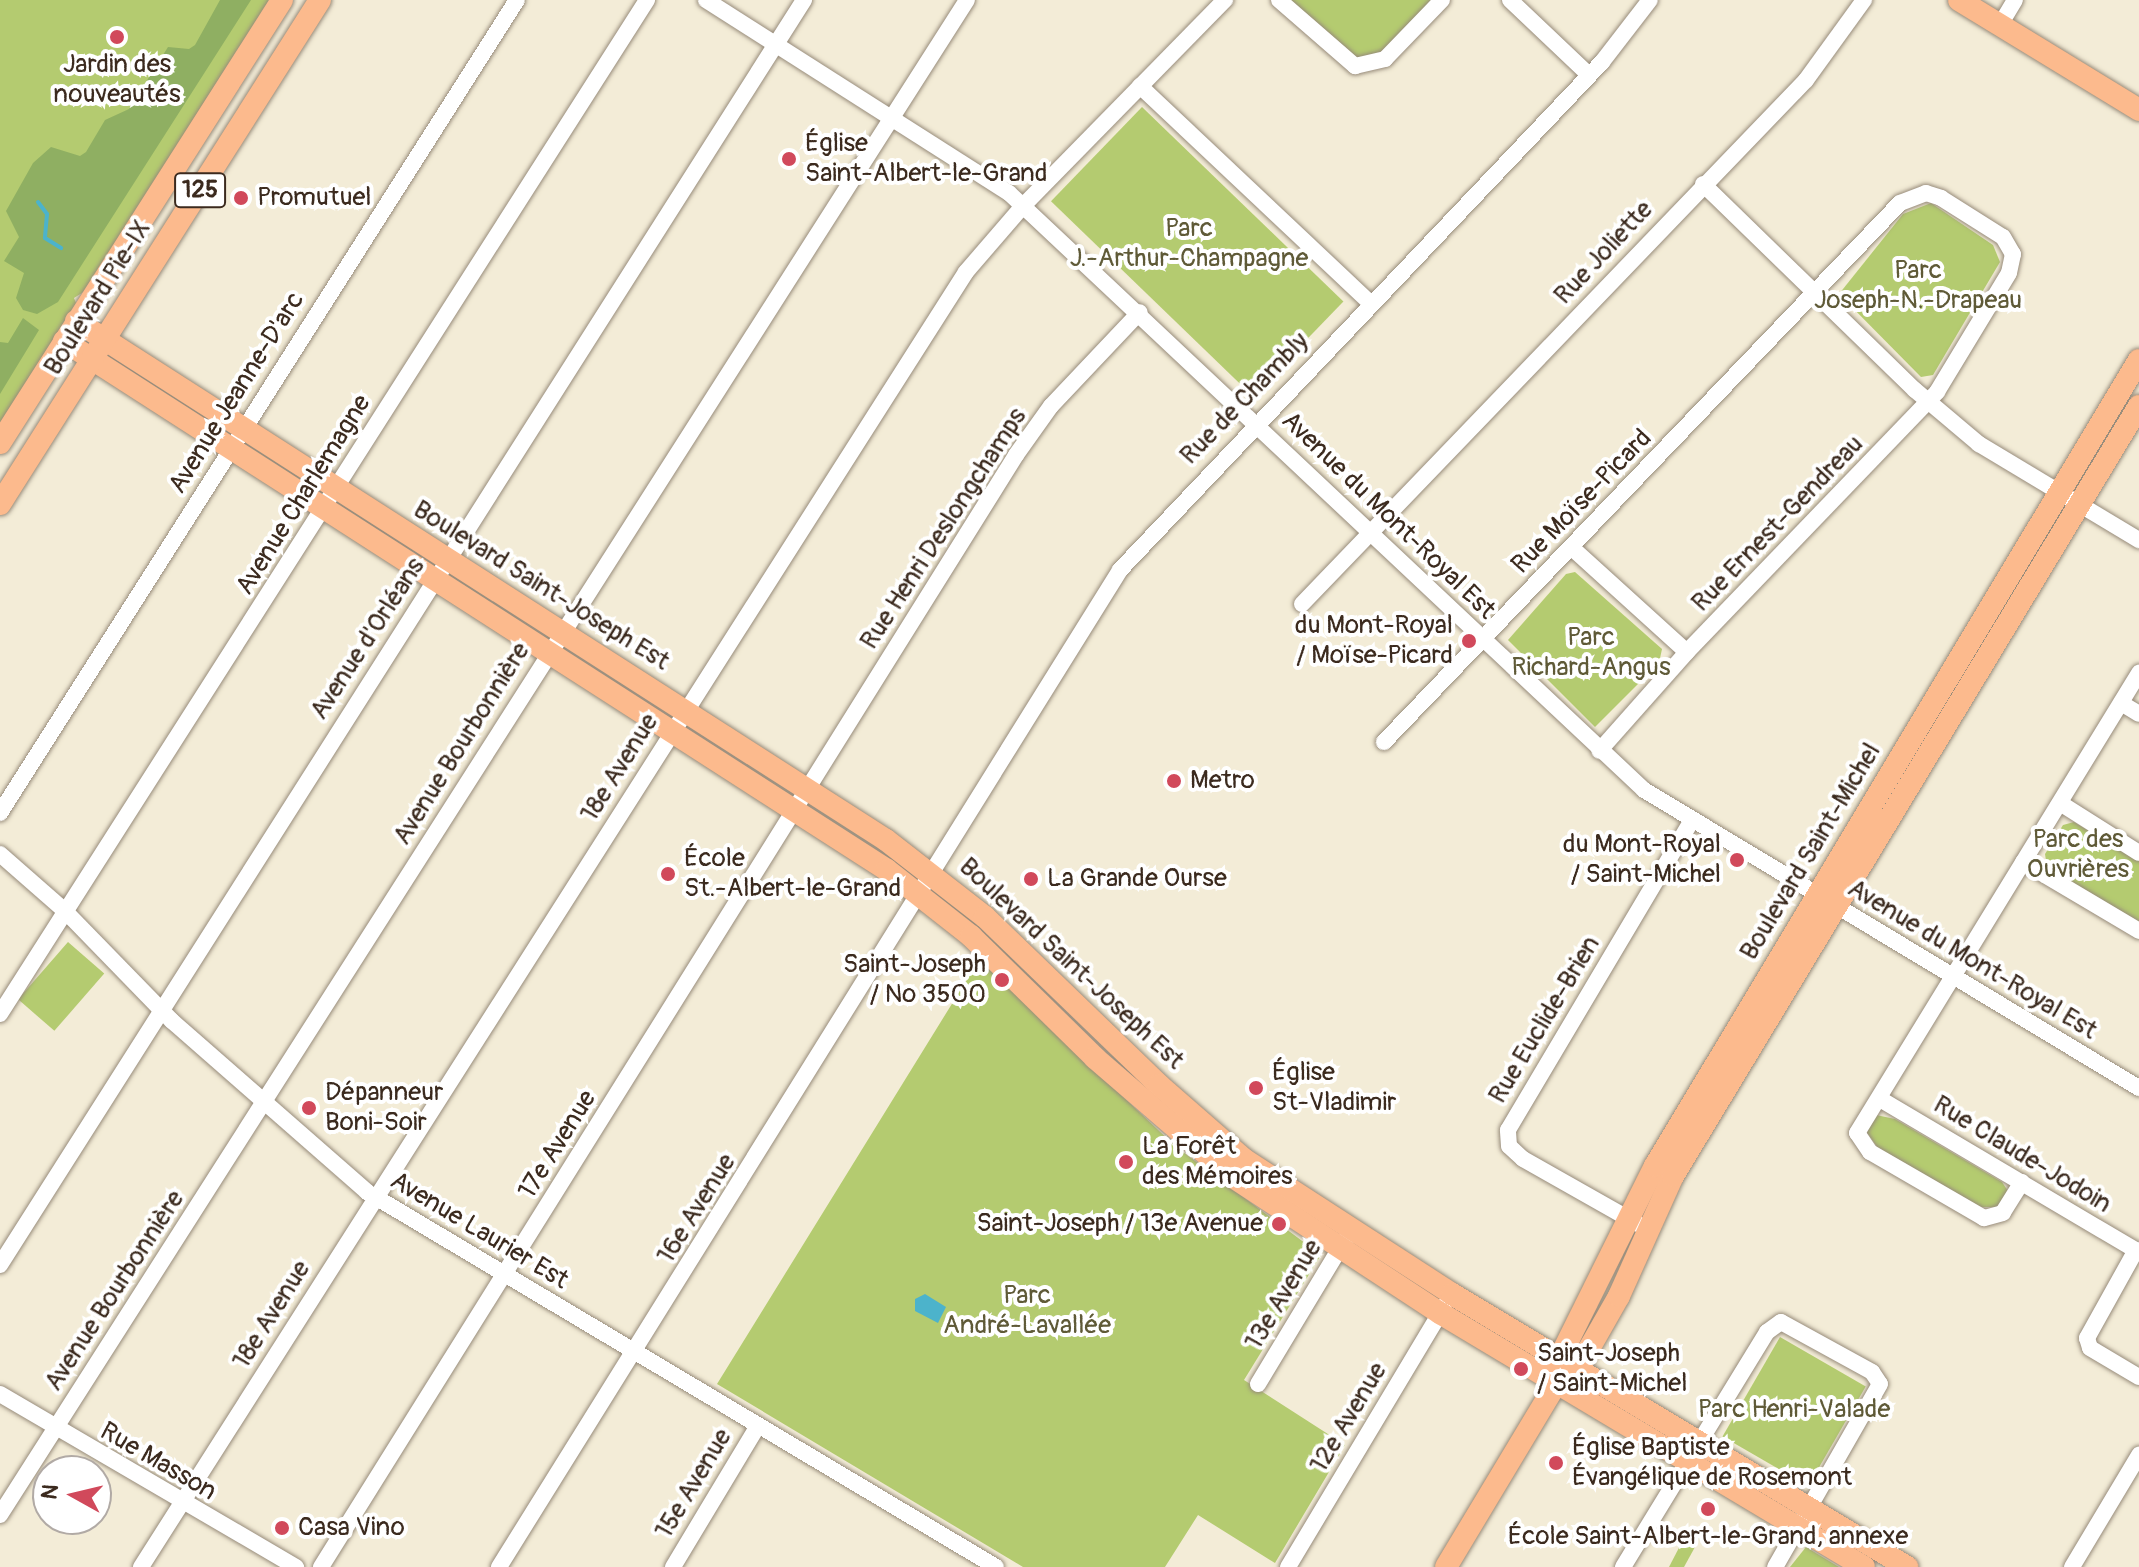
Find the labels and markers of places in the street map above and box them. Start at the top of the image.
marker: Jardin des nouveautés [108,28,126,46]
place label: Jardin des nouveautés [53,49,181,110]
place label: Église Saint-Albert-le-Grand [805,128,1047,190]
marker: Église Saint-Albert-le-Grand [780,150,798,168]
place label: Promutuel [257,182,372,214]
marker: Promutuel [232,189,250,207]
place label: du Mont-Royal / Moïse-Picard [1295,610,1453,672]
marker: du Mont-Royal / Moïse-Picard [1460,632,1478,650]
place label: Metro [1190,765,1255,797]
marker: Metro [1165,772,1183,790]
place label: du Mont-Royal / Saint-Michel [1563,829,1721,890]
place label: École St.-Albert-le-Grand [684,843,901,904]
marker: du Mont-Royal / Saint-Michel [1728,851,1746,869]
place label: La Grande Ourse [1047,863,1227,895]
marker: École St.-Albert-le-Grand [659,865,677,883]
marker: La Grande Ourse [1022,870,1040,888]
place label: Saint-Joseph / No 3500 [843,949,986,1010]
marker: Saint-Joseph / No 3500 [993,971,1011,989]
place label: Église St-Vladimir [1272,1057,1396,1118]
place label: Dépanneur Boni-Soir [325,1077,443,1138]
marker: Église St-Vladimir [1247,1079,1265,1097]
marker: Dépanneur Boni-Soir [300,1099,318,1117]
place label: La Forêt des Mémoires [1142,1131,1293,1192]
marker: La Forêt des Mémoires [1117,1153,1135,1171]
place label: Saint-Joseph / 13e Avenue [976,1208,1263,1240]
marker: Saint-Joseph / 13e Avenue [1270,1215,1288,1233]
place label: Saint-Joseph / Saint-Michel [1537,1338,1687,1400]
marker: Saint-Joseph / Saint-Michel [1512,1360,1530,1378]
place label: Église Baptiste Évangélique de Rosemont [1572,1432,1852,1494]
marker: Église Baptiste Évangélique de Rosemont [1547,1454,1565,1472]
marker: École Saint-Albert-le-Grand, annexe [1699,1500,1717,1518]
place label: Casa Vino [298,1512,405,1544]
marker: Casa Vino [273,1519,291,1537]
place label: École Saint-Albert-le-Grand, annexe [1508,1521,1908,1553]

